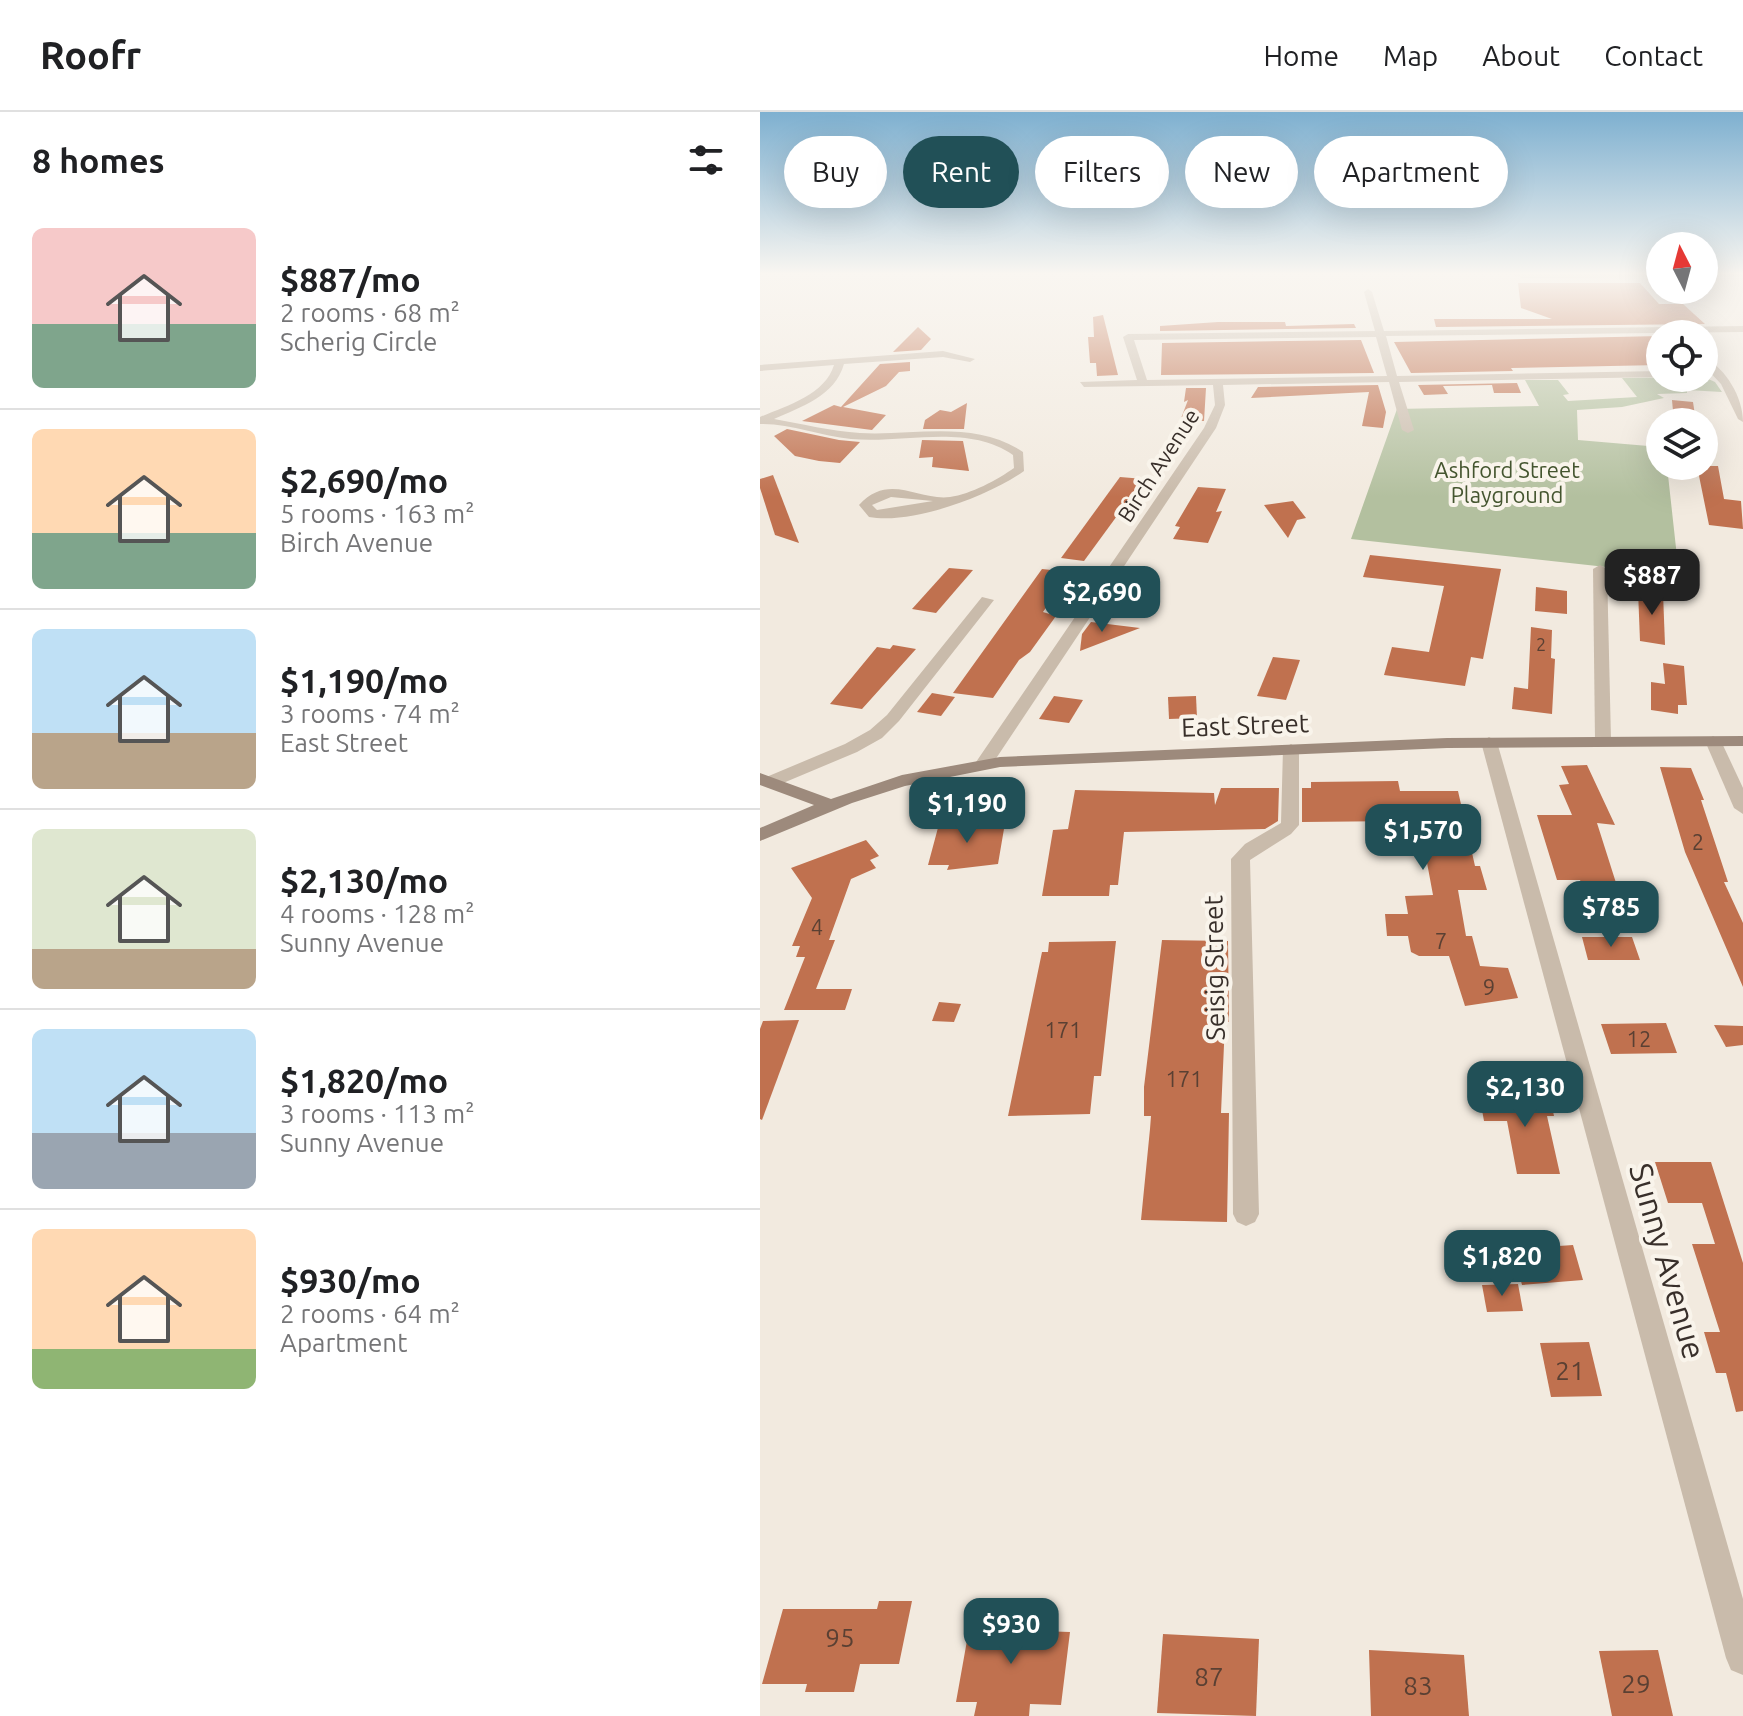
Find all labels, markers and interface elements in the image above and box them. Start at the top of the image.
text: Roofr [40,34,141,76]
text: Home [1264,40,1339,71]
text: Map [1383,40,1438,71]
text: About [1482,40,1560,71]
text: Contact [1604,40,1703,71]
chip: Buy [784,136,887,208]
chip: Rent [903,136,1019,208]
chip: Filters [1035,136,1169,208]
chip: New [1185,136,1298,208]
chip: Apartment [1314,136,1508,208]
icon: filters [684,138,728,182]
text: 8 homes [32,141,165,179]
north arrow [1646,232,1718,304]
map controls [1646,232,1718,480]
icon: home [96,260,192,356]
text: $887/mo [280,260,421,298]
text: 2 rooms · 68 m² [280,298,460,327]
button: locate [1646,320,1718,392]
text: Scherig Circle [280,327,437,356]
street label: Birch Avenue [1112,404,1204,526]
button: layers [1646,408,1718,480]
park label: Ashford Street Playground [1434,457,1580,507]
icon: home [96,461,192,557]
text: $2,690/mo [280,461,448,499]
text: 5 rooms · 163 m² [280,499,475,528]
text: Birch Avenue [280,528,433,557]
pin: $887 [1605,549,1699,617]
text: $887 [1623,560,1681,589]
pin: $2,690 [1037,566,1167,634]
text: $2,690 [1062,577,1142,606]
house number: 2 [1536,634,1546,654]
icon: home [96,661,192,757]
text: $1,190/mo [280,661,448,699]
text: 3 rooms · 74 m² [280,699,460,728]
street label: East Street [1181,708,1309,742]
text: East Street [280,728,408,757]
pin: $1,190 [902,777,1032,845]
text: $1,190 [927,788,1007,817]
pin: $1,570 [1358,804,1488,872]
text: $1,570 [1383,815,1463,844]
house number: 2 [1692,829,1704,854]
icon: home [96,861,192,957]
text: $2,130/mo [280,861,448,899]
pin: $785 [1564,881,1658,949]
text: $785 [1582,892,1640,921]
street label: Seisig Street [1198,895,1230,1041]
text: 4 rooms · 128 m² [280,899,475,928]
house number: 4 [811,914,823,939]
text: Sunny Avenue [280,928,444,957]
house number: 7 [1435,928,1447,953]
house number: 9 [1483,974,1495,999]
house number: 171 [1044,1017,1082,1042]
house number: 12 [1627,1026,1651,1051]
icon: home [96,1061,192,1157]
text: $1,820/mo [280,1061,448,1099]
pin: $2,130 [1460,1061,1590,1129]
house number: 171 [1165,1066,1203,1091]
text: $2,130 [1485,1072,1565,1101]
text: 3 rooms · 113 m² [280,1099,475,1128]
text: Sunny Avenue [280,1128,444,1157]
street label: Sunny Avenue [1623,1159,1713,1363]
pin: $1,820 [1437,1230,1567,1298]
text: $1,820 [1462,1241,1542,1270]
icon: home [96,1261,192,1357]
text: $930/mo [280,1261,421,1299]
text: 2 rooms · 64 m² [280,1299,460,1328]
text: Apartment [280,1328,407,1357]
house number: 21 [1555,1356,1585,1385]
pin: $930 [964,1598,1058,1666]
text: $930 [982,1609,1040,1638]
house number: 95 [825,1623,855,1652]
house number: 87 [1194,1662,1224,1691]
house number: 29 [1621,1669,1651,1698]
house number: 83 [1403,1671,1433,1700]

